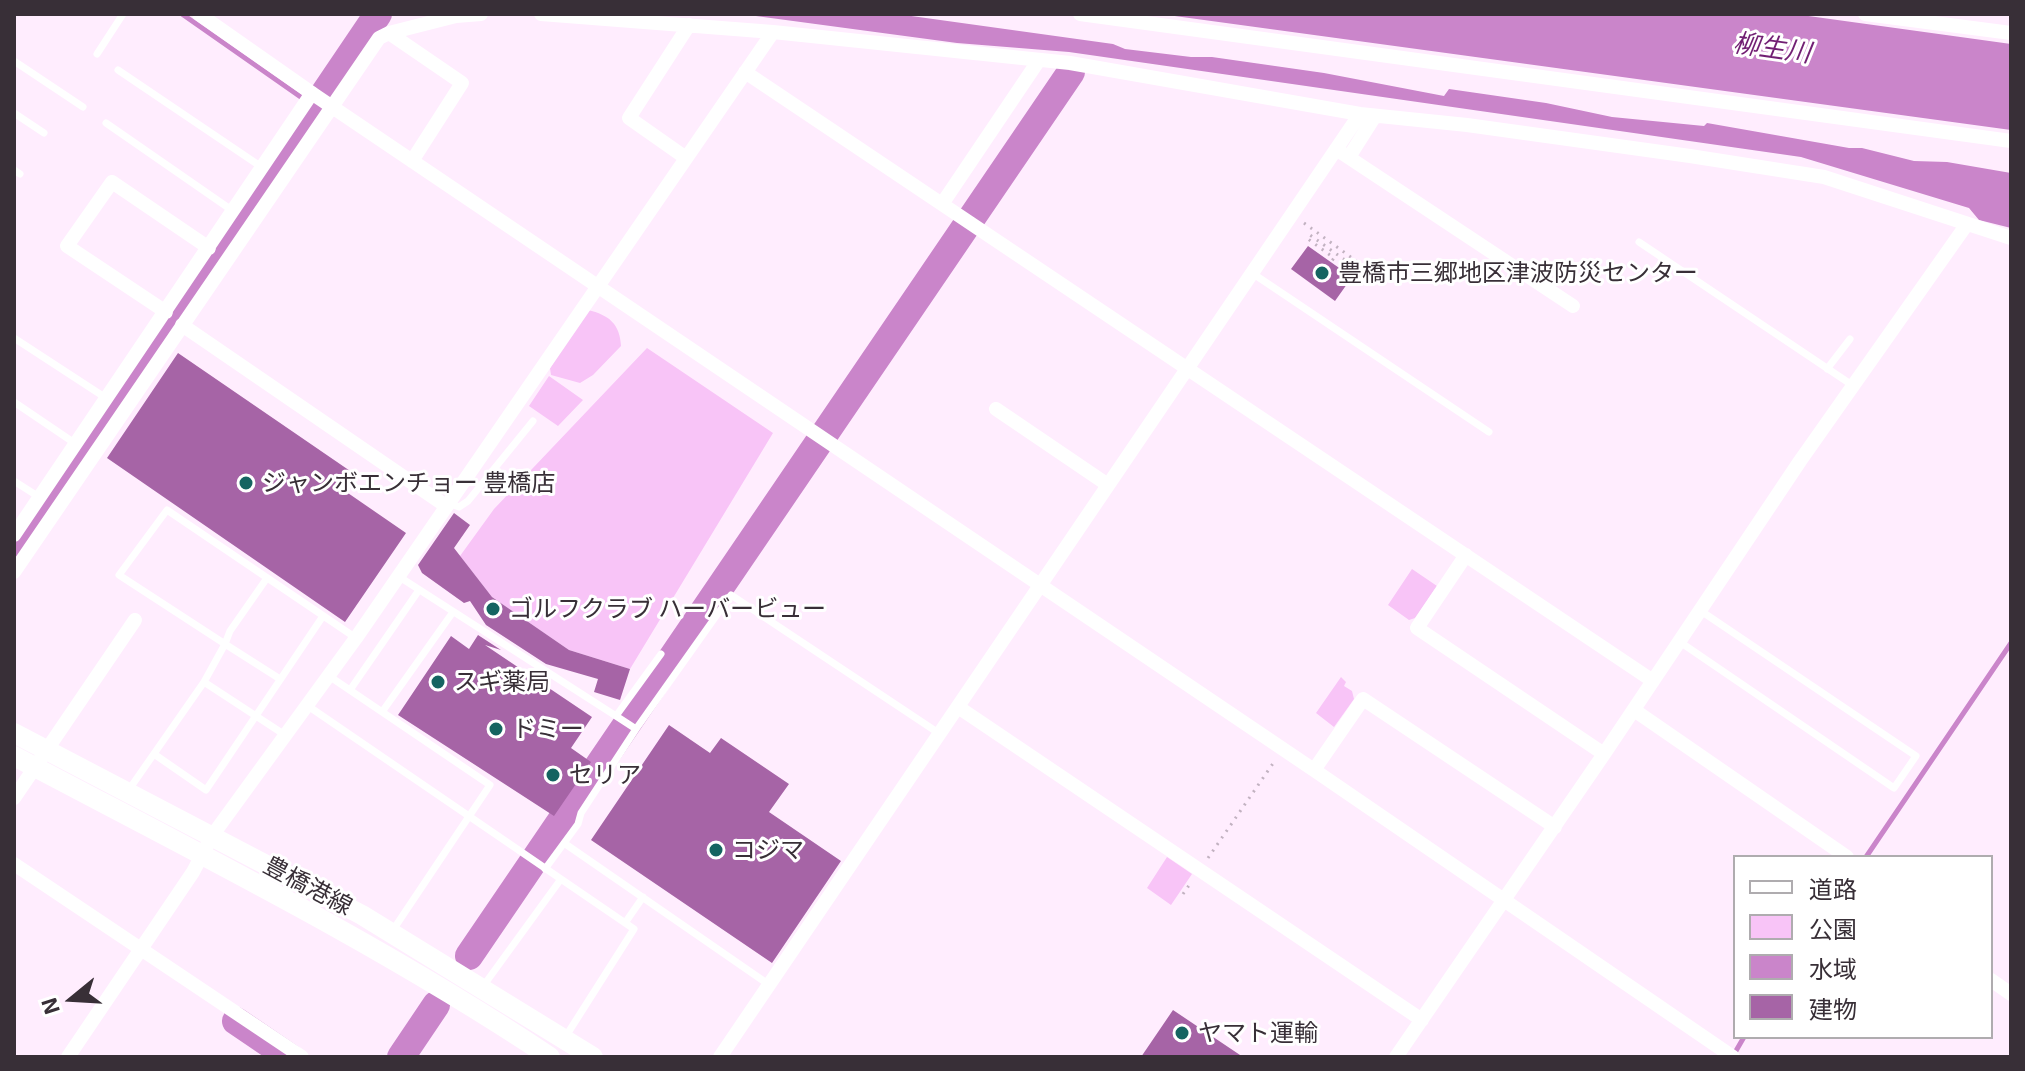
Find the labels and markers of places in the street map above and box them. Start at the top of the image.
place label: 豊橋市三郷地区津波防災センター [1338,259,1698,287]
marker: 豊橋市三郷地区津波防災センター [1313,264,1331,282]
place label: ジャンボエンチョー 豊橋店 [262,469,555,497]
marker: ジャンボエンチョー 豊橋店 [237,474,255,492]
place label: ゴルフクラブ ハーバービュー [509,595,826,623]
marker: ゴルフクラブ ハーバービュー [484,600,502,618]
place label: スギ薬局 [454,668,550,696]
marker: スギ薬局 [429,673,447,691]
place label: ドミー [512,715,584,743]
marker: ドミー [487,720,505,738]
place label: セリア [569,761,641,789]
marker: セリア [544,766,562,784]
place label: コジマ [732,836,804,864]
marker: コジマ [707,841,725,859]
place label: ヤマト運輸 [1198,1019,1318,1047]
marker: ヤマト運輸 [1173,1024,1191,1042]

